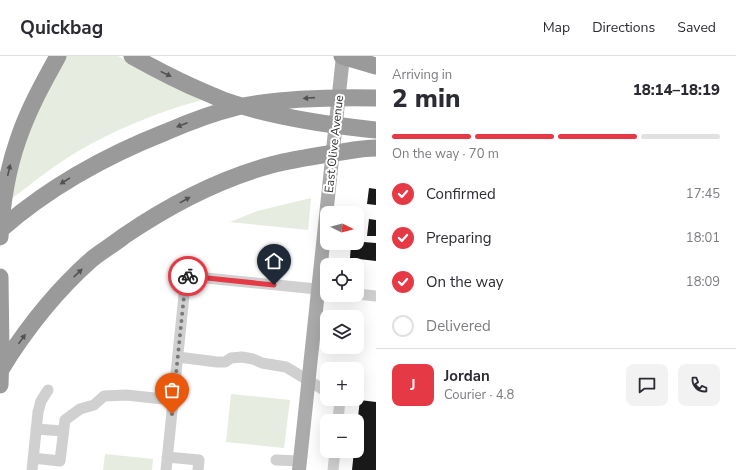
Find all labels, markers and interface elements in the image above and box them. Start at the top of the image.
text: Quickbag [20,15,103,41]
text: Map [543,18,570,37]
text: Directions [592,18,655,37]
text: Saved [677,18,716,37]
text: Arriving in [392,66,452,84]
one-way arrow [161,71,172,77]
text: 18:14–18:19 [633,80,720,100]
text: 2 min [392,81,460,116]
street label: East Olive Avenue [321,94,347,194]
one-way arrow [303,95,315,102]
one-way arrow [176,122,188,128]
text: On the way · 70 m [392,145,499,163]
one-way arrow [6,164,12,176]
one-way arrow [60,177,71,185]
icon: check [392,183,414,205]
text: Confirmed [426,184,496,204]
text: 17:45 [686,185,720,203]
one-way arrow [179,197,191,204]
north arrow [320,206,364,250]
map controls [320,206,364,458]
icon: check [392,227,414,249]
text: Preparing [426,228,491,248]
text: 18:01 [686,229,720,247]
pin [257,244,291,285]
icon: home [263,250,285,272]
courier [168,256,208,296]
button: locate [320,258,364,302]
icon: bike [177,265,199,287]
one-way arrow [73,268,83,278]
icon: check [392,271,414,293]
text: On the way [426,272,504,292]
text: 18:09 [686,273,720,291]
button: layers [320,310,364,354]
text: Delivered [426,316,491,336]
one-way arrow [18,334,26,344]
button: + [320,362,364,406]
button: chat [626,364,668,406]
button: phone [678,364,720,406]
text: Jordan [444,366,490,386]
pin [155,373,189,414]
text: J [410,375,416,395]
icon: bag [161,379,183,401]
text: Courier · 4.8 [444,386,514,404]
button: − [320,414,364,458]

